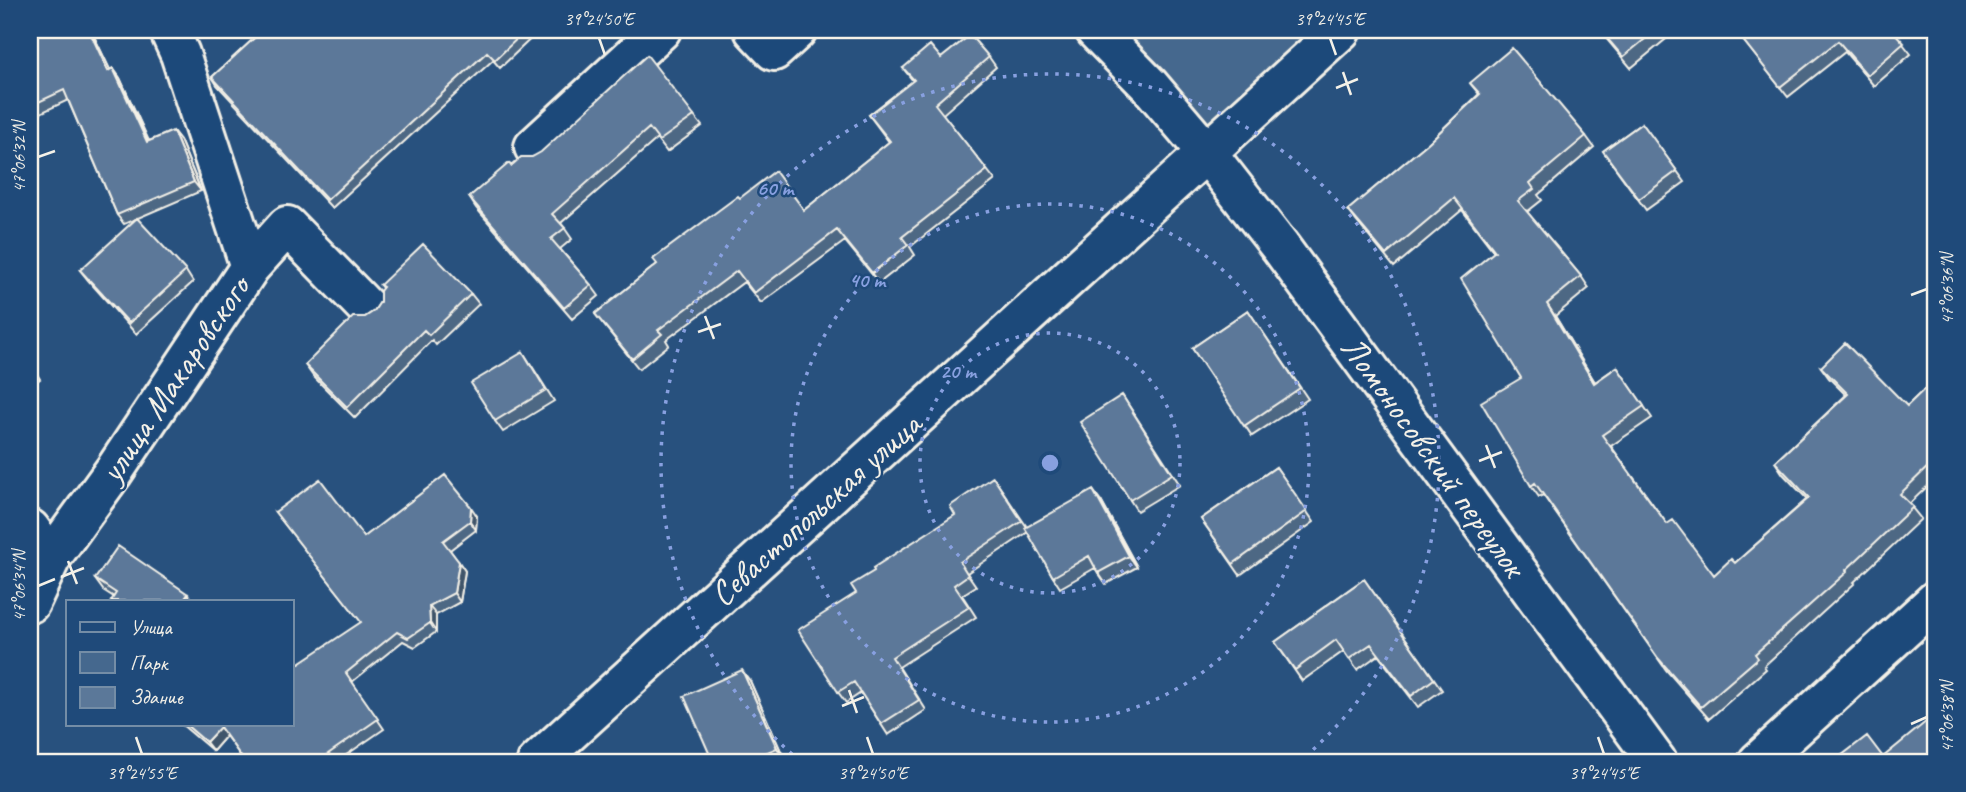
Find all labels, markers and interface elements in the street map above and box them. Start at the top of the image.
text: 39°24'50"E [564,8,636,30]
text: 39°24'45"E [1295,8,1367,30]
text: 47°06'32"N [8,118,30,192]
text: 60 m [757,175,795,201]
text: 47°06'36"N [1936,250,1958,324]
street label: улица Макаровского [88,265,262,493]
text: 40 m [849,267,887,293]
street label: Ломоносовский переулок [1331,327,1538,588]
text: 20 m [940,358,978,384]
street label: Севастопольская улица [700,401,932,616]
centre of rings [1038,451,1062,475]
text: 47°06'34"N [8,547,30,621]
legend [66,600,294,726]
text: Улица [130,614,173,640]
text: Парк [130,650,170,676]
text: 47°06'38"N [1936,678,1958,752]
text: Здание [130,684,184,710]
text: 39°24'55"E [107,762,179,784]
text: 39°24'50"E [838,762,910,784]
text: 39°24'45"E [1569,762,1641,784]

